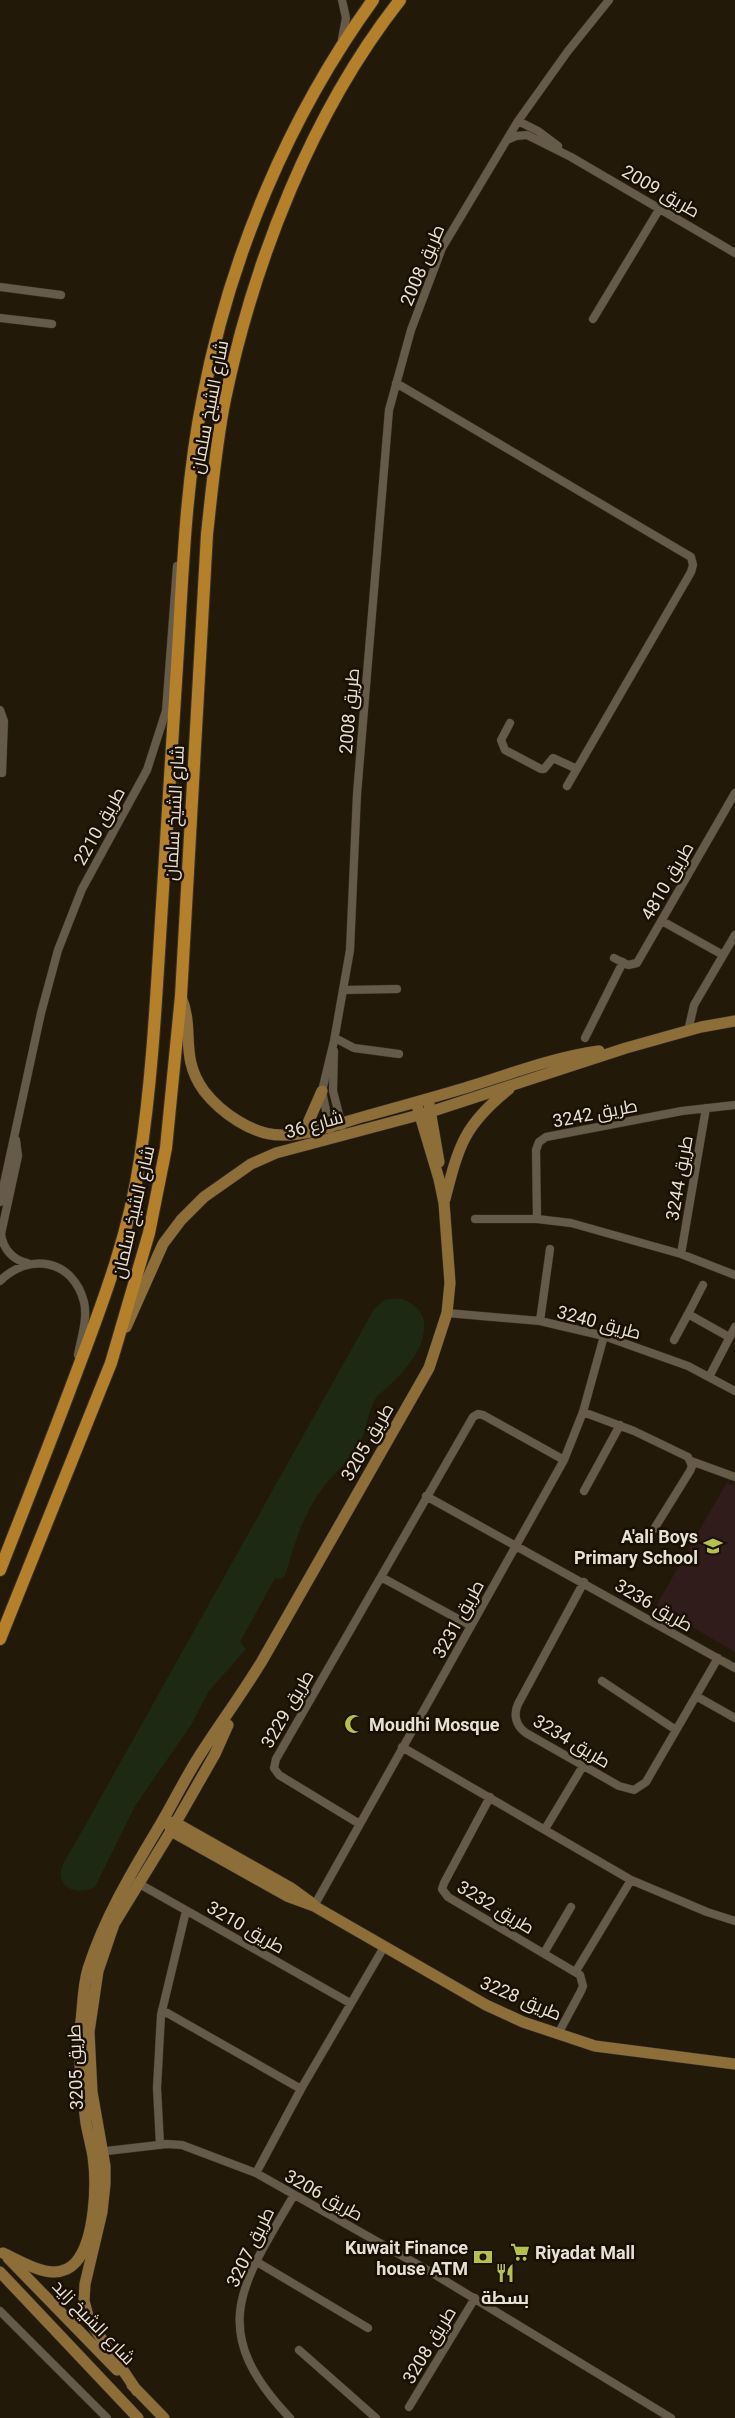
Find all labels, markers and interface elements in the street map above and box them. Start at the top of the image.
street label: طريق 2009 [617,160,704,223]
street label: طريق 2008 [396,221,450,310]
street label: شارع الشيخ سلمان [186,338,234,476]
street label: طريق 2008 [335,667,365,755]
street label: شارع الشيخ سلمان [160,745,190,881]
street label: طريق 2210 [69,783,131,870]
street label: طريق 4810 [636,838,699,925]
street label: طريق 3242 [551,1094,640,1133]
street label: شارع 36 [282,1106,346,1144]
street label: طريق 3244 [661,1134,699,1223]
street label: شارع الشيخ سلمان [108,1144,160,1281]
street label: طريق 3240 [554,1301,643,1345]
street label: طريق 3205 [336,1399,399,1486]
place label: A'ali Boys Primary School [574,1526,698,1568]
school or university icon: A'ali Boys Primary School [702,1535,724,1557]
street label: طريق 3236 [610,1574,697,1637]
street label: طريق 3231 [428,1576,490,1663]
street label: طريق 3229 [256,1666,319,1753]
street label: طريق 3234 [529,1710,614,1774]
mosque icon: Moudhi Mosque [343,1713,365,1735]
place label: Moudhi Mosque [369,1714,500,1735]
street label: طريق 3232 [453,1876,538,1940]
street label: طريق 3210 [202,1896,289,1959]
street label: طريق 3228 [476,1972,565,2026]
street label: طريق 3205 [63,2024,89,2110]
street label: طريق 3206 [280,2165,367,2227]
street label: طريق 3207 [222,2204,280,2291]
place label: Kuwait Finance house ATM [345,2237,468,2279]
supermarket icon: Riyadat Mall [509,2241,531,2263]
place label: Riyadat Mall [535,2242,635,2263]
bank icon: Kuwait Finance house ATM [472,2246,494,2268]
restaurant icon: بسطة [494,2262,516,2284]
street label: شارع الشيخ زايد [47,2275,140,2370]
place label: بسطة [481,2287,529,2308]
street label: طريق 3208 [398,2303,462,2388]

